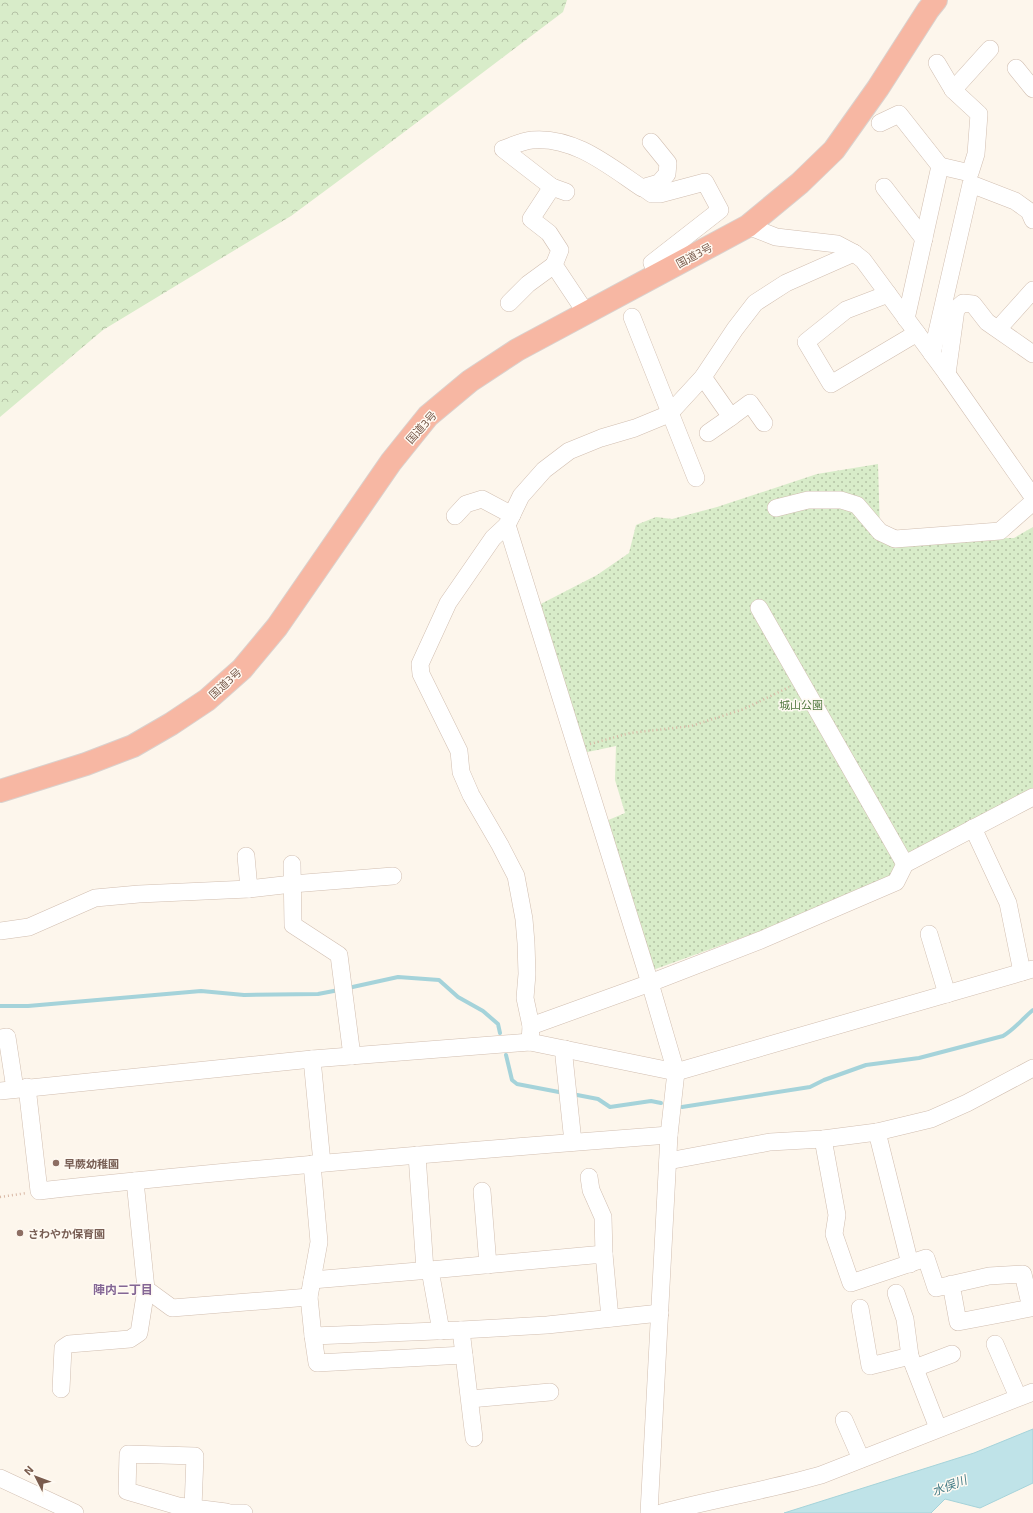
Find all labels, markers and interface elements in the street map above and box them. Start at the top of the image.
street label: 国道3号 [674,240,714,270]
street label: 国道3号 [403,408,439,446]
street label: 国道3号 [206,665,244,701]
park label: 城山公園 [779,698,823,711]
place label: 早蕨幼稚園 [64,1157,119,1170]
marker: 早蕨幼稚園 [51,1158,61,1168]
place label: さわやか保育園 [28,1227,105,1240]
marker: さわやか保育園 [15,1228,25,1238]
district label: 陣内二丁目 [93,1282,153,1296]
north arrow [16,1457,56,1497]
text: N [21,1463,36,1477]
water label: 水俣川 [930,1471,970,1498]

